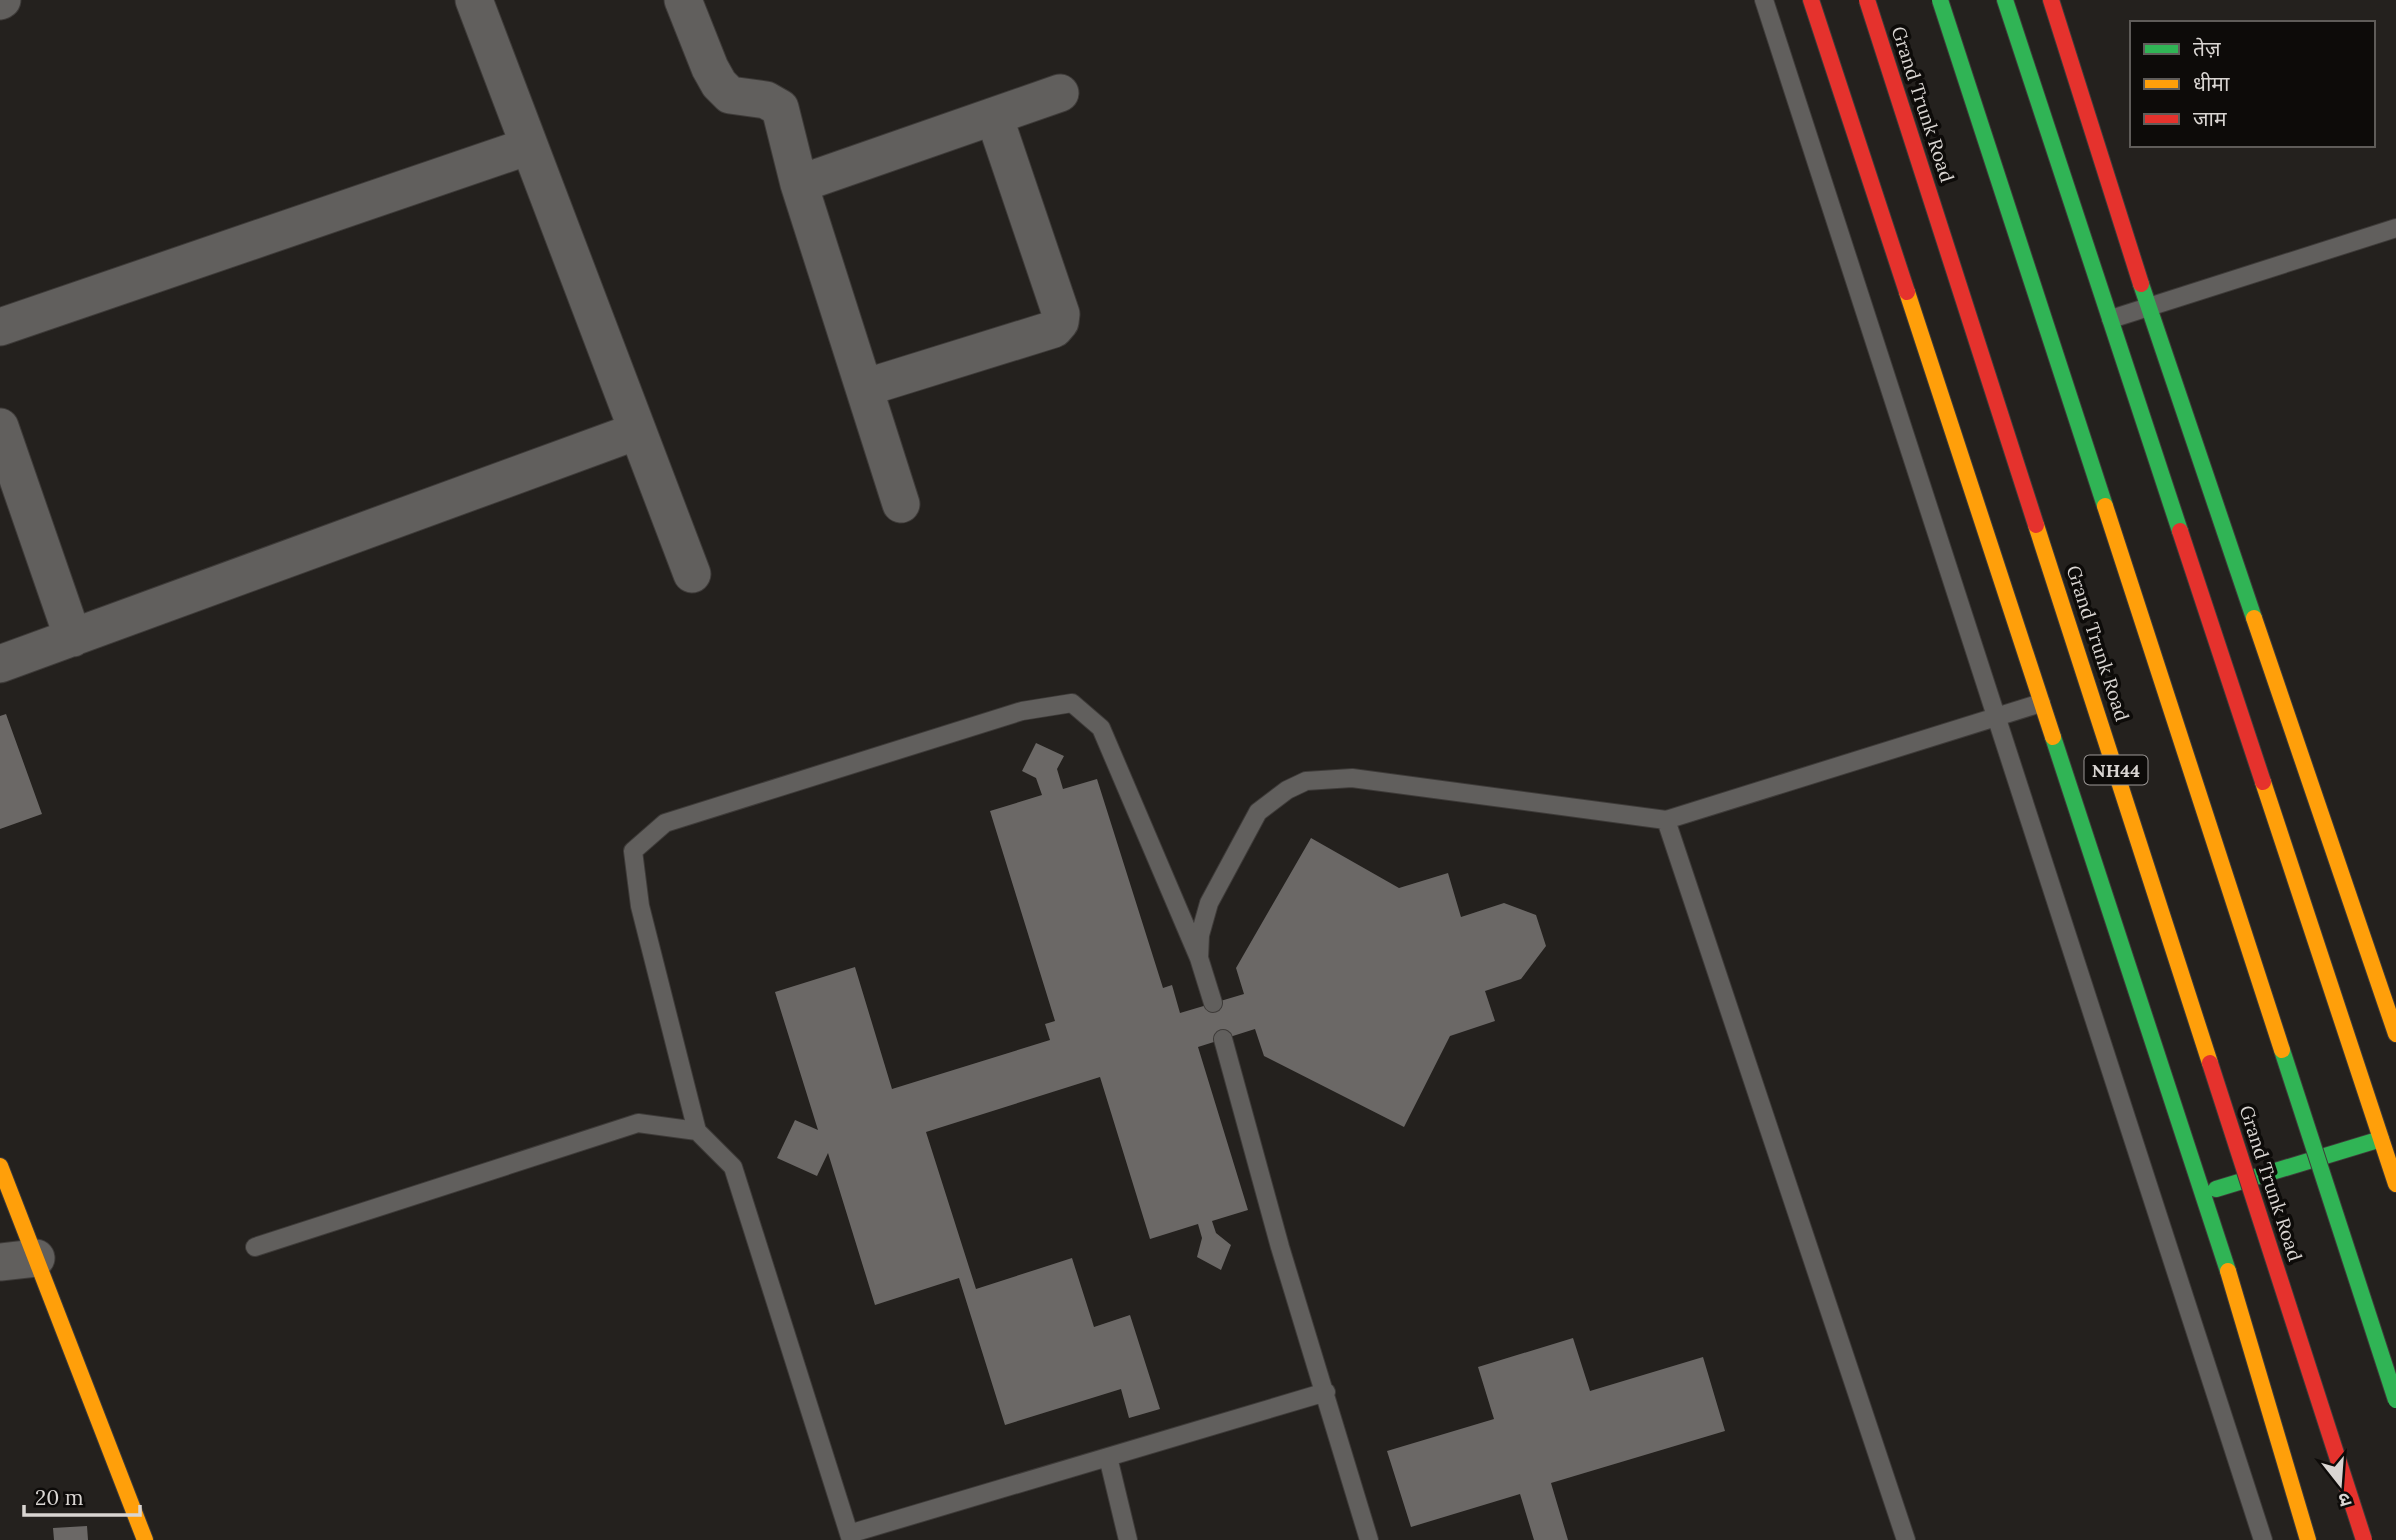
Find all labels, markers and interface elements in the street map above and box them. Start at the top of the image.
legend [2130,21,2375,147]
street label: Grand Trunk Road [1886,23,1960,185]
text: तेज़ [2193,35,2221,62]
text: धीमा [2193,70,2230,97]
text: जाम [2193,105,2227,132]
street label: Grand Trunk Road [2061,562,2135,724]
road number: NH44 [2084,756,2148,784]
street label: Grand Trunk Road [2234,1102,2308,1264]
north arrow [2305,1449,2375,1519]
scale bar [24,1474,140,1518]
text: 20 m [35,1484,84,1511]
text: उ [2335,1487,2354,1514]

